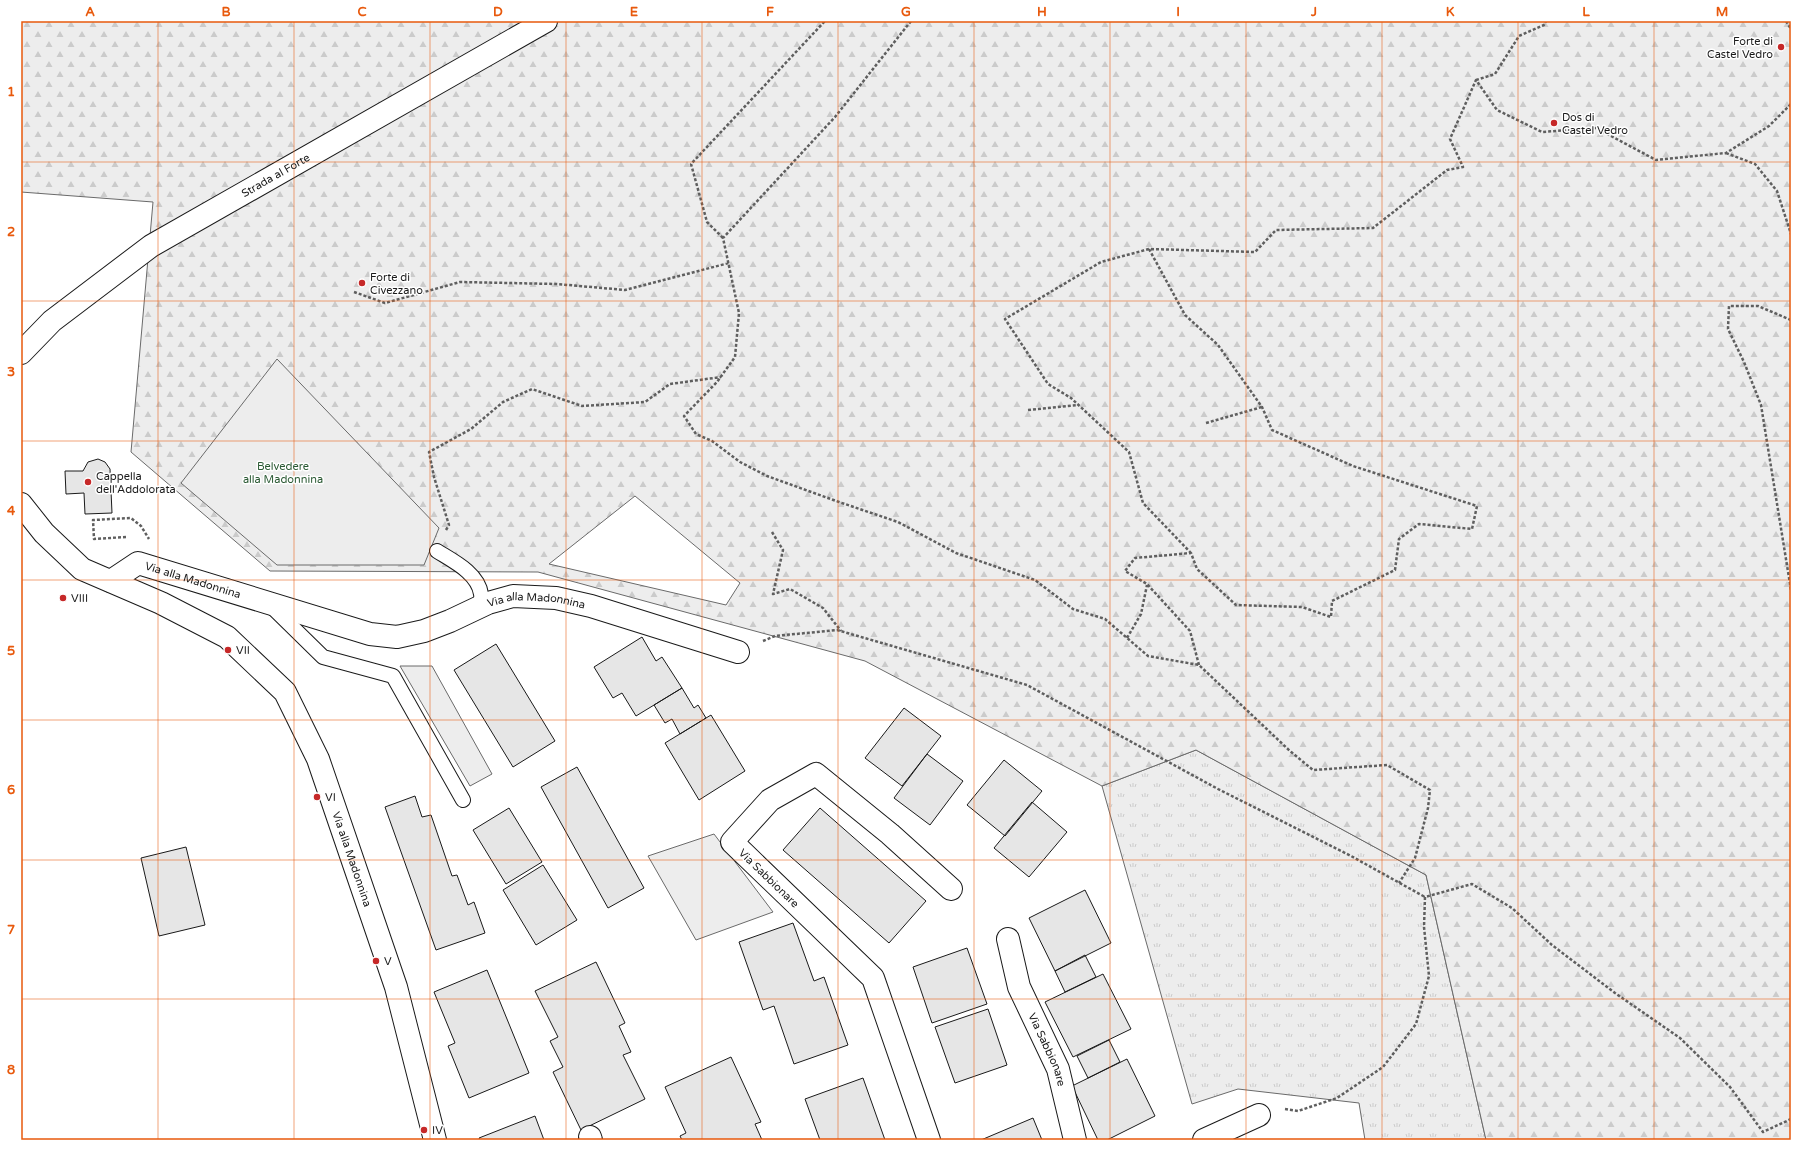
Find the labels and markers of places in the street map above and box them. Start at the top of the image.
place label: Forte di Castel Vedro [1707,35,1773,61]
marker: Forte di Castel Vedro [1776,42,1786,52]
place label: Dos di Castel Vedro [1562,111,1628,137]
marker: Dos di Castel Vedro [1549,118,1559,128]
place label: Forte di Civezzano [370,271,423,297]
marker: Forte di Civezzano [357,278,367,288]
place label: Cappella dell'Addolorata [96,470,176,496]
marker: Cappella dell'Addolorata [83,477,93,487]
place label: VIII [71,592,88,605]
marker: VIII [58,593,68,603]
place label: VII [236,644,250,657]
marker: VII [223,645,233,655]
place label: VI [325,791,336,804]
marker: VI [312,792,322,802]
place label: V [384,955,392,968]
marker: V [371,956,381,966]
place label: IV [432,1124,443,1137]
marker: IV [419,1125,429,1135]

